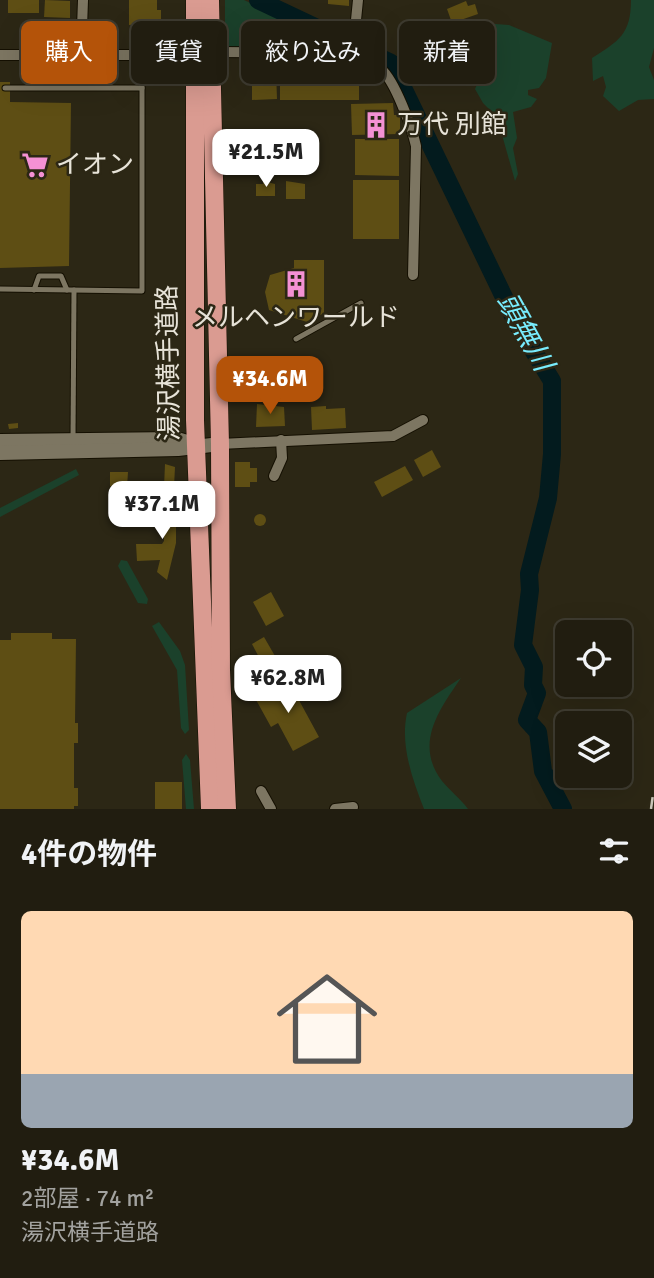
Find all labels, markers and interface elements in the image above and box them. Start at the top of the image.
chip: 購入 [21,21,117,84]
chip: 賃貸 [131,21,227,84]
chip: 絞り込み [241,21,385,84]
chip: 新着 [399,21,495,84]
place label: 万代 別館 [397,109,507,141]
building icon: 万代 別館 [361,110,391,140]
pin: ¥21.5M [209,130,323,189]
text: ¥21.5M [228,137,304,166]
place label: イオン [56,149,134,181]
supermarket icon: イオン [20,150,50,180]
building icon: メルヘンワールド [281,269,311,299]
street label: 湯沢横手道路 [152,285,186,441]
water label: 頭無川 [490,287,562,380]
place label: メルヘンワールド [192,302,400,334]
pin: ¥34.6M [213,356,327,416]
text: ¥34.6M [232,364,308,393]
pin: ¥37.1M [105,482,219,541]
text: ¥37.1M [124,489,200,518]
map controls [555,620,632,788]
button: locate [555,620,632,697]
pin: ¥62.8M [231,656,345,715]
text: ¥62.8M [250,663,326,692]
button: layers [555,711,632,788]
icon: filters [595,832,633,870]
text: 4件の物件 [21,836,157,873]
icon: home [264,956,390,1082]
text: ¥34.6M [21,1142,119,1179]
text: 2部屋 · 74 m² [21,1184,154,1213]
text: 湯沢横手道路 [21,1218,159,1247]

